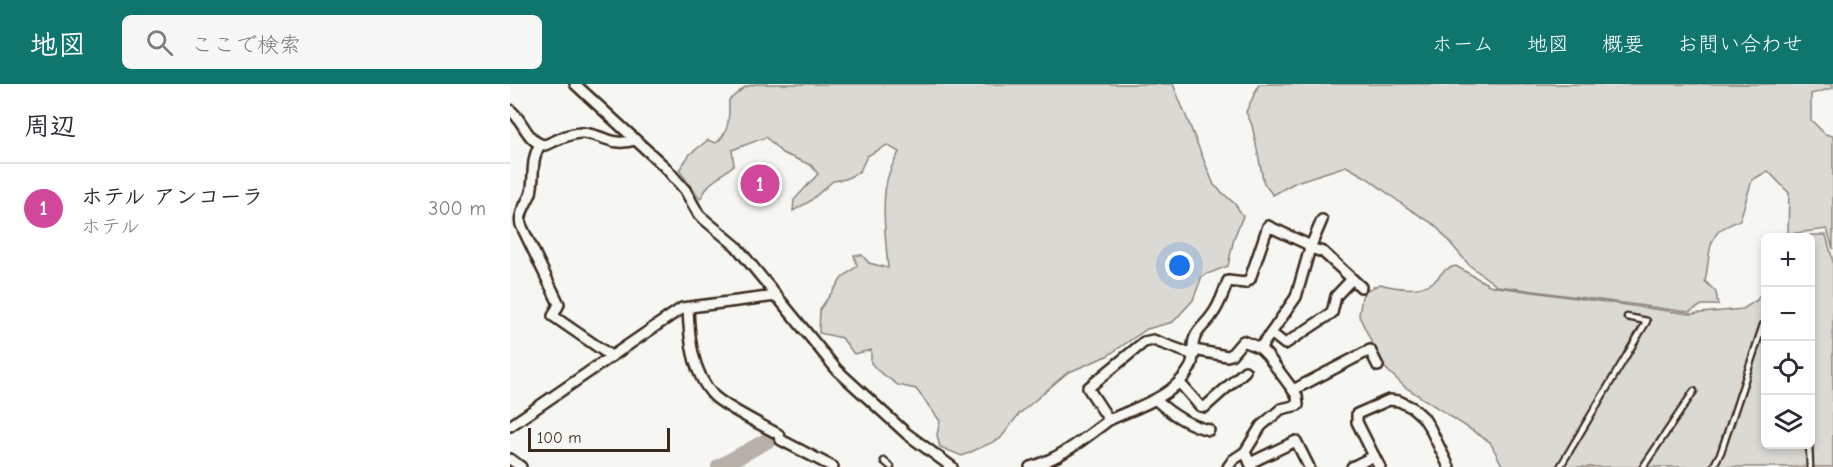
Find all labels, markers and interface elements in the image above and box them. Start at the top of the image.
search box [122,15,542,69]
icon: search [143,26,176,59]
text: 地図 [30,29,86,61]
text: ここで検索 [191,32,301,58]
text: ホーム [1432,32,1494,56]
text: 地図 [1527,32,1569,56]
text: 概要 [1602,32,1644,56]
text: お問い合わせ [1677,32,1803,56]
text: 周辺 [24,112,76,142]
pin: 1 [740,162,780,206]
text: ホテル アンコーラ [81,184,264,210]
text: 1 [40,197,47,220]
text: 300 m [428,197,486,220]
text: ホテル [81,215,140,238]
map controls [1761,233,1815,449]
button: + [1761,233,1815,287]
your location [1165,251,1194,280]
button: − [1761,287,1815,341]
button: locate [1761,341,1815,395]
button: layers [1761,395,1815,449]
scale bar [528,425,670,452]
text: 100 m [537,429,581,447]

